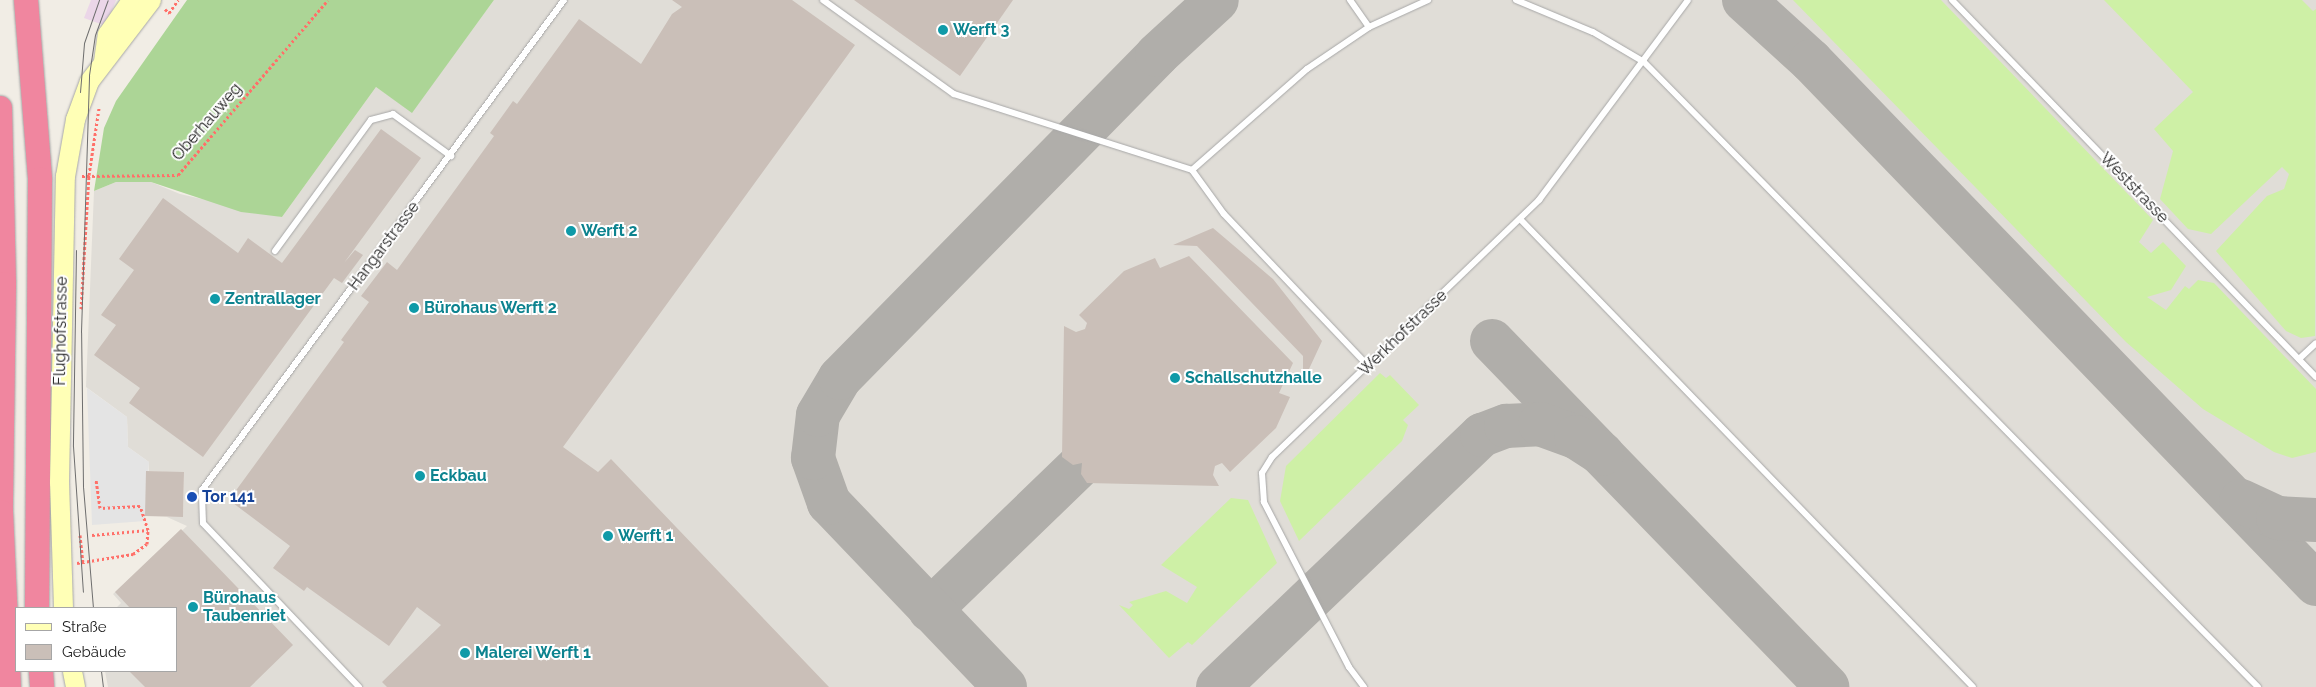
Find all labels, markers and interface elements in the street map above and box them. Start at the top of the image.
place label: Werft 3 [953,20,1009,40]
marker: Werft 3 [937,24,949,36]
street label: Oberhauweg [168,79,246,165]
street label: Weststrasse [2096,149,2172,227]
street label: Hangarstrasse [344,198,424,294]
place label: Werft 2 [581,221,637,241]
marker: Werft 2 [565,225,577,237]
street label: Flughofstrasse [50,276,72,386]
street label: Werkhofstrasse [1355,286,1451,380]
place label: Zentrallager [225,289,321,309]
marker: Zentrallager [209,293,221,305]
place label: Bürohaus Werft 2 [424,298,557,318]
marker: Bürohaus Werft 2 [408,302,420,314]
place label: Schallschutzhalle [1185,368,1322,388]
marker: Schallschutzhalle [1169,372,1181,384]
place label: Eckbau [430,466,487,486]
marker: Eckbau [414,470,426,482]
place label: Tor 141 [202,487,255,507]
marker: Tor 141 [186,491,198,503]
place label: Werft 1 [618,526,673,546]
marker: Werft 1 [602,530,614,542]
place label: Bürohaus Taubenriet [203,588,286,626]
marker: Bürohaus Taubenriet [187,601,199,613]
legend [15,607,178,672]
text: Straße [62,618,106,636]
text: Gebäude [62,643,126,661]
place label: Malerei Werft 1 [475,643,591,663]
marker: Malerei Werft 1 [459,647,471,659]

